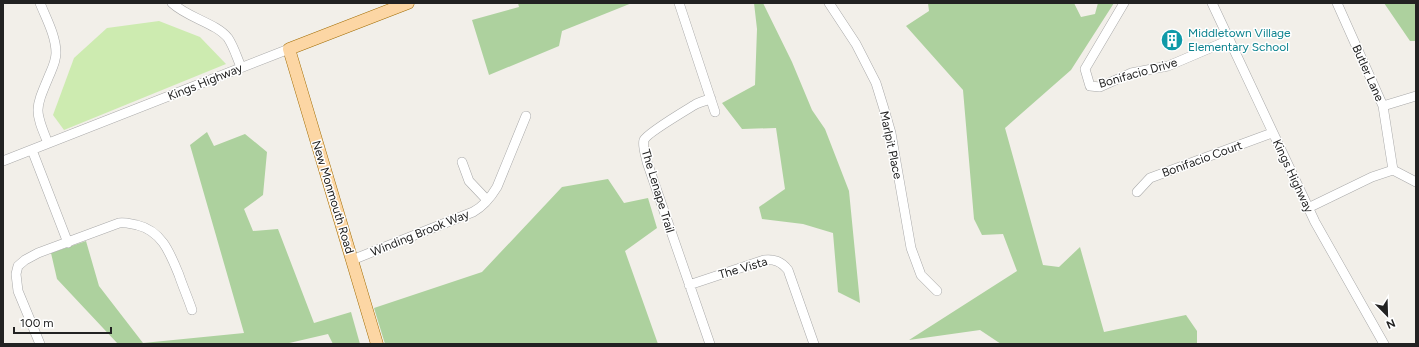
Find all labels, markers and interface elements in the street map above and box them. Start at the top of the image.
place label: Middletown Village Elementary School [1188,26,1291,54]
building icon: Middletown Village Elementary School [1159,27,1185,53]
street label: Butler Lane [1349,43,1387,104]
street label: Bonifacio Drive [1097,55,1179,91]
street label: Kings Highway [166,60,245,103]
street label: Marlpit Place [877,110,905,181]
street label: Kings Highway [1270,137,1316,216]
street label: Bonifacio Court [1160,138,1244,180]
street label: New Monmouth Road [309,139,357,255]
street label: The Lenape Trail [639,147,677,235]
street label: Winding Brook Way [369,207,472,259]
street label: The Vista [717,254,769,282]
north arrow [1367,295,1407,335]
scale bar [14,309,111,335]
text: 100 m [20,316,54,330]
text: N [1384,316,1397,331]

